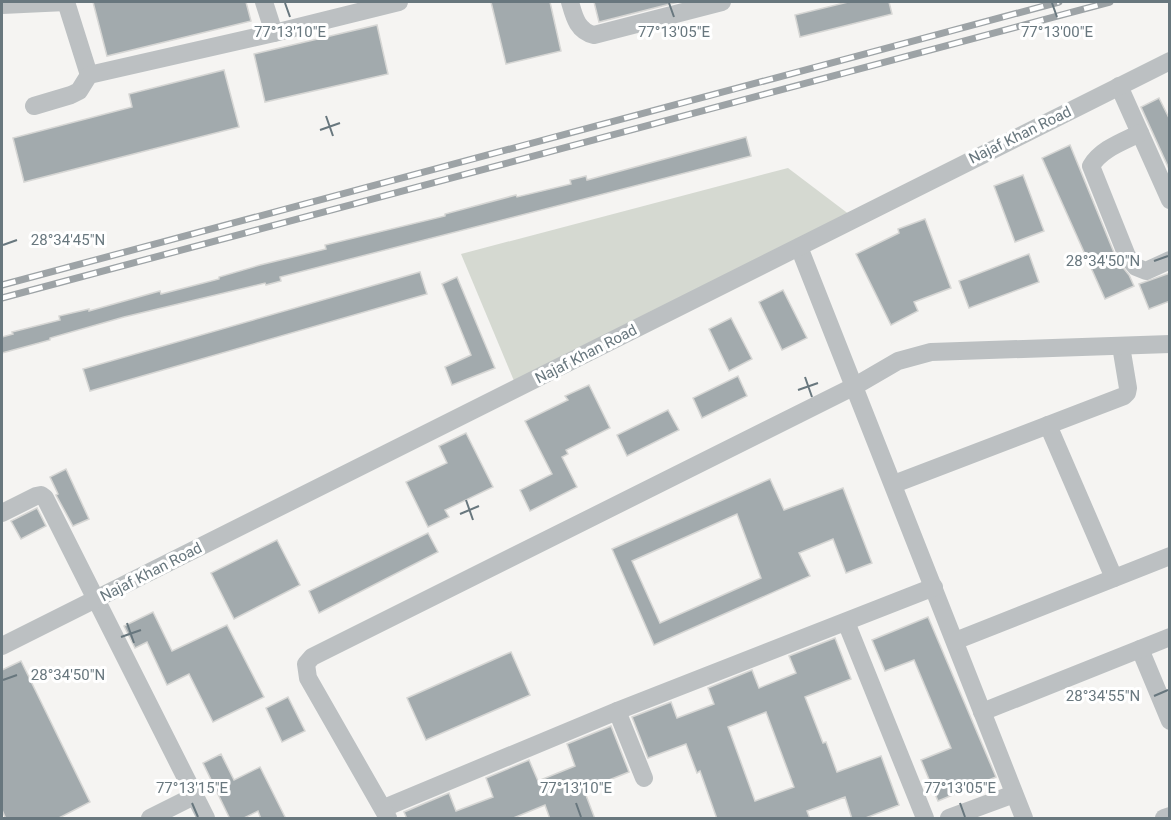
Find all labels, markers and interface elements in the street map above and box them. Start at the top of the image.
text: 77°13'10"E [254,23,327,41]
text: 77°13'05"E [638,23,711,41]
text: 77°13'00"E [1021,23,1094,41]
street label: Najaf Khan Road [966,102,1074,168]
text: 28°34'45"N [31,231,105,249]
text: 28°34'50"N [1066,252,1140,270]
street label: Najaf Khan Road [532,321,640,387]
street label: Najaf Khan Road [97,539,205,605]
text: 28°34'50"N [31,666,105,684]
text: 28°34'55"N [1066,687,1140,705]
text: 77°13'15"E [156,779,229,797]
text: 77°13'10"E [540,779,613,797]
text: 77°13'05"E [924,779,997,797]

